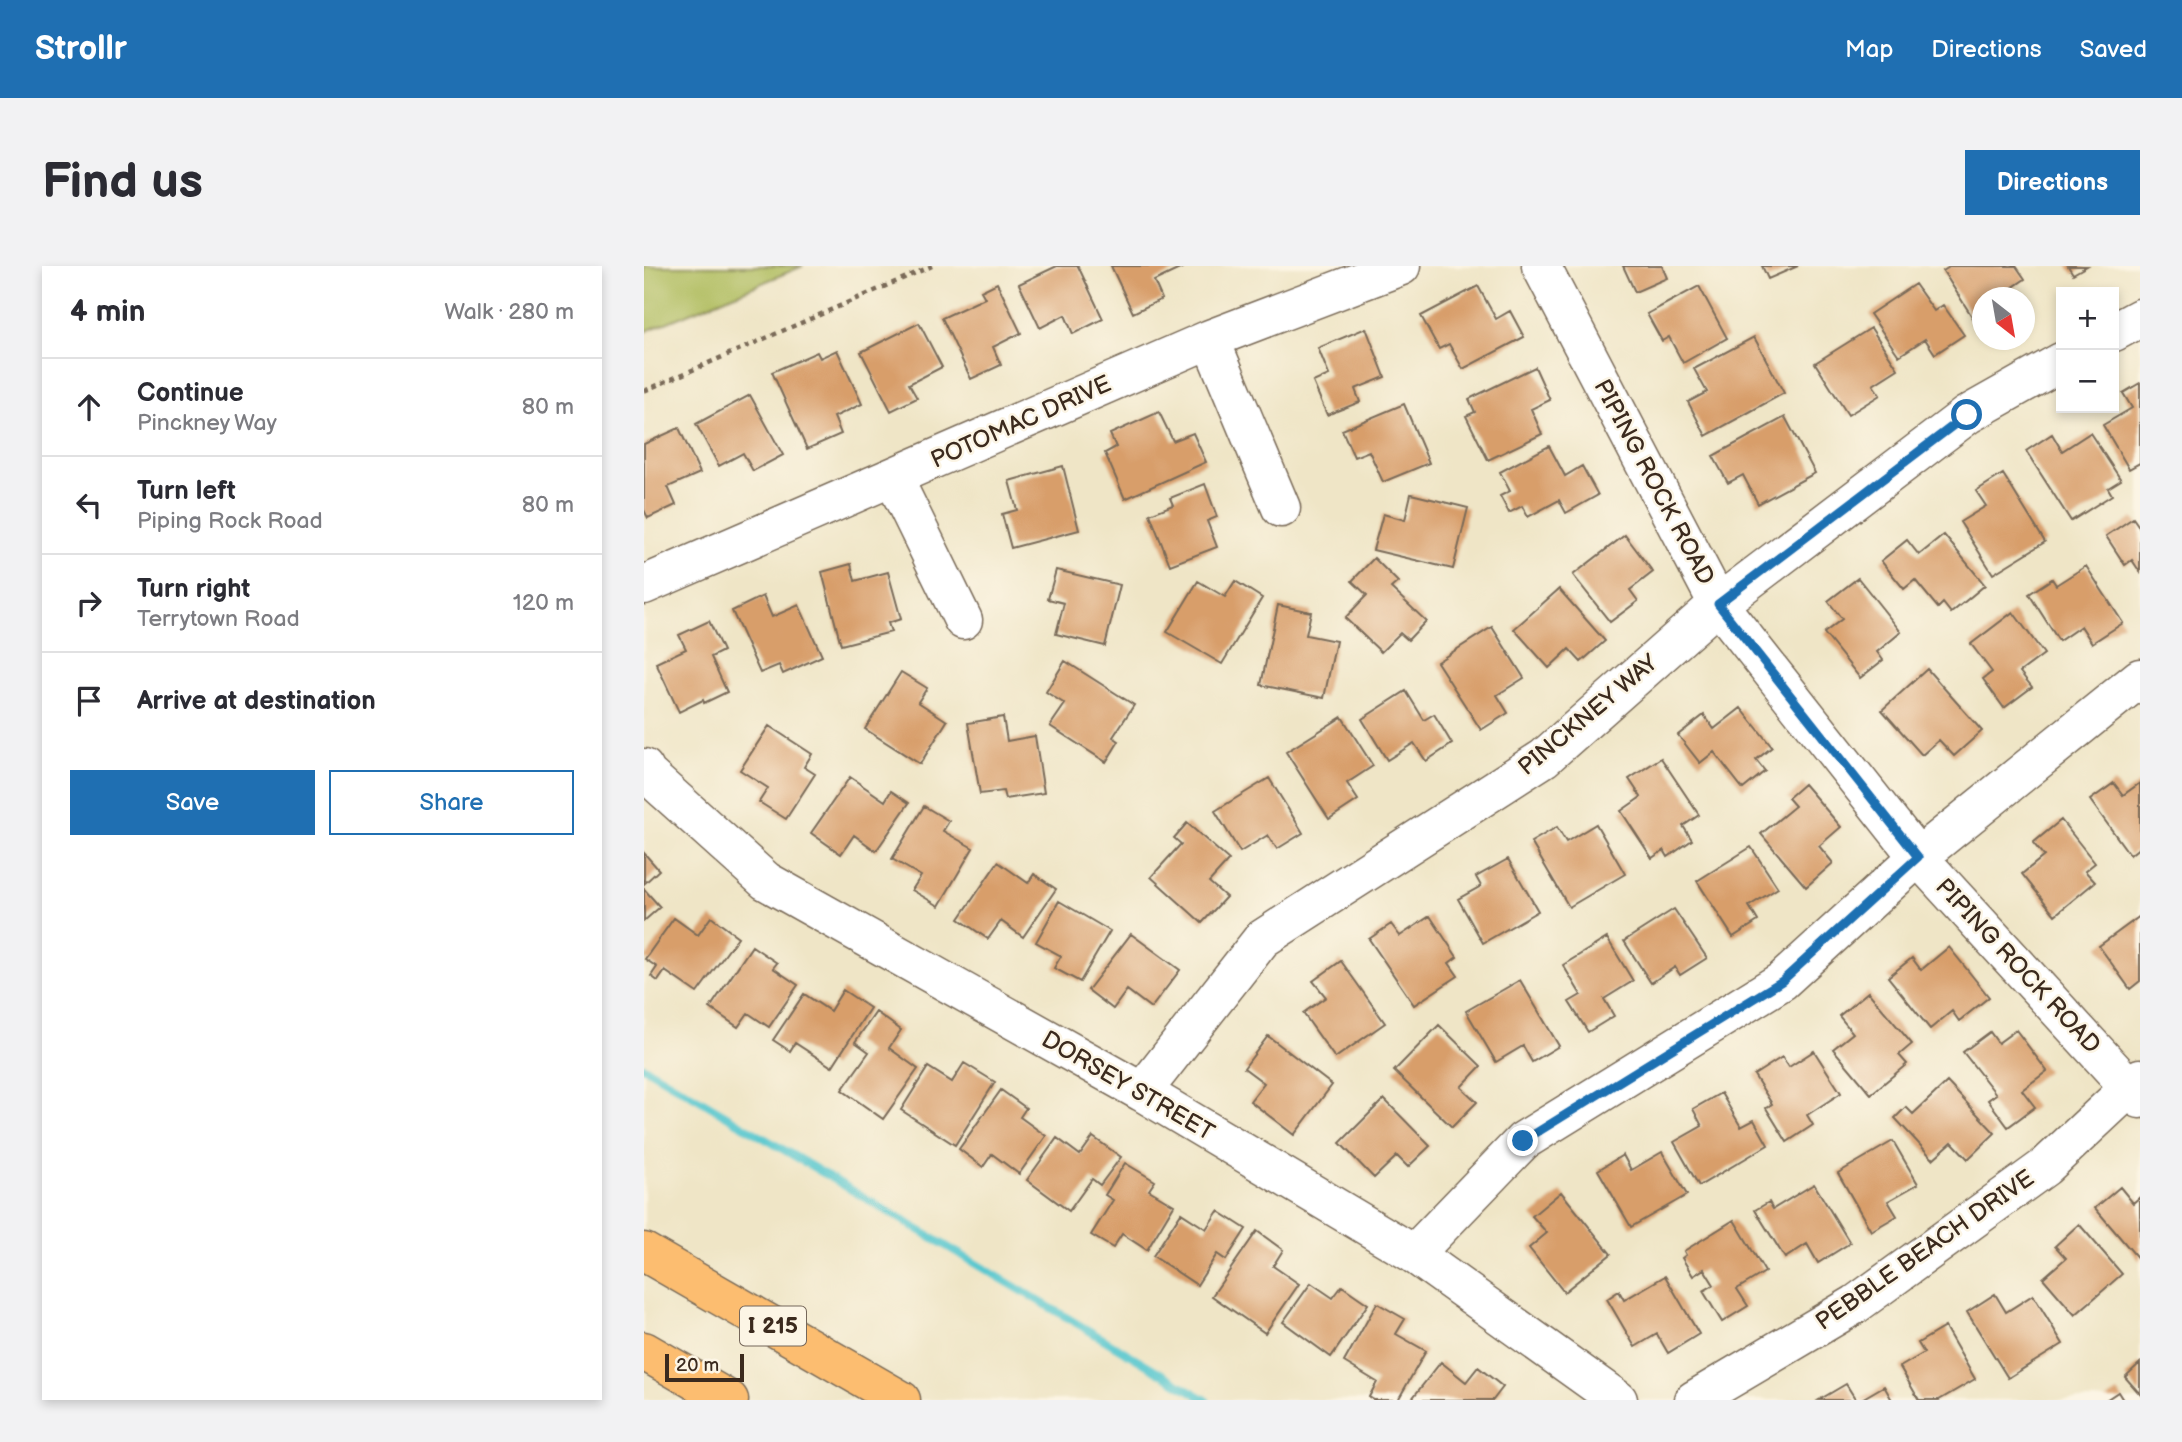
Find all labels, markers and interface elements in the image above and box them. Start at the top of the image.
text: Strollr [35,29,127,69]
text: Map [1845,35,1893,64]
text: Directions [1931,35,2042,64]
text: Saved [2080,35,2147,64]
button: Directions [1965,150,2140,215]
text: Find us [42,153,203,212]
north arrow [1972,287,2035,350]
map controls [2056,287,2119,413]
button: + [2056,287,2119,350]
text: 4 min [70,294,145,330]
text: Walk · 280 m [444,298,574,326]
button: − [2056,350,2119,413]
street label: POTOMAC DRIVE [926,369,1116,475]
street label: PIPING ROCK ROAD [1588,374,1720,590]
text: Continue [137,378,244,409]
icon: ahead [70,388,108,426]
text: 80 m [522,393,574,421]
route start [1951,399,1982,430]
text: Pinckney Way [137,409,277,437]
text: Turn left [137,476,236,507]
icon: left [70,486,108,524]
text: 80 m [522,491,574,519]
text: Piping Rock Road [137,507,323,535]
text: Turn right [137,574,250,605]
icon: right [70,584,108,622]
text: 120 m [513,589,574,617]
text: Terrytown Road [137,605,300,633]
street label: PINCKNEY WAY [1512,648,1664,782]
icon: arrive [70,682,108,720]
text: Arrive at destination [137,686,376,717]
button: Save [70,770,315,835]
button: Share [329,770,574,835]
street label: PIPING ROCK ROAD [1929,873,2107,1059]
street label: DORSEY STREET [1036,1025,1220,1147]
route end [1507,1125,1538,1156]
street label: PEBBLE BEACH DRIVE [1810,1164,2040,1336]
road number: I 215 [740,1306,806,1345]
scale bar [665,1351,744,1383]
text: 20 m [676,1354,719,1377]

